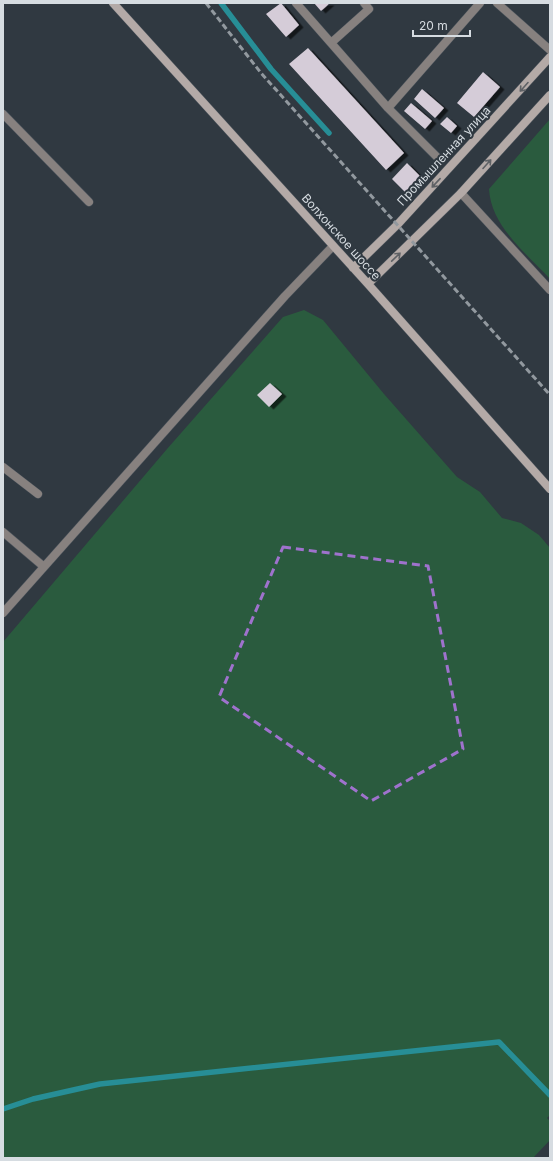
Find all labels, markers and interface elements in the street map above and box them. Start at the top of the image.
scale bar [413,12,470,38]
text: 20 m [419,18,448,33]
one-way arrow [520,81,529,91]
street label: Промышленная улица [394,103,494,208]
one-way arrow [482,159,492,169]
one-way arrow [432,178,441,188]
street label: Волхонское шоссе [299,190,384,283]
one-way arrow [391,252,401,262]

